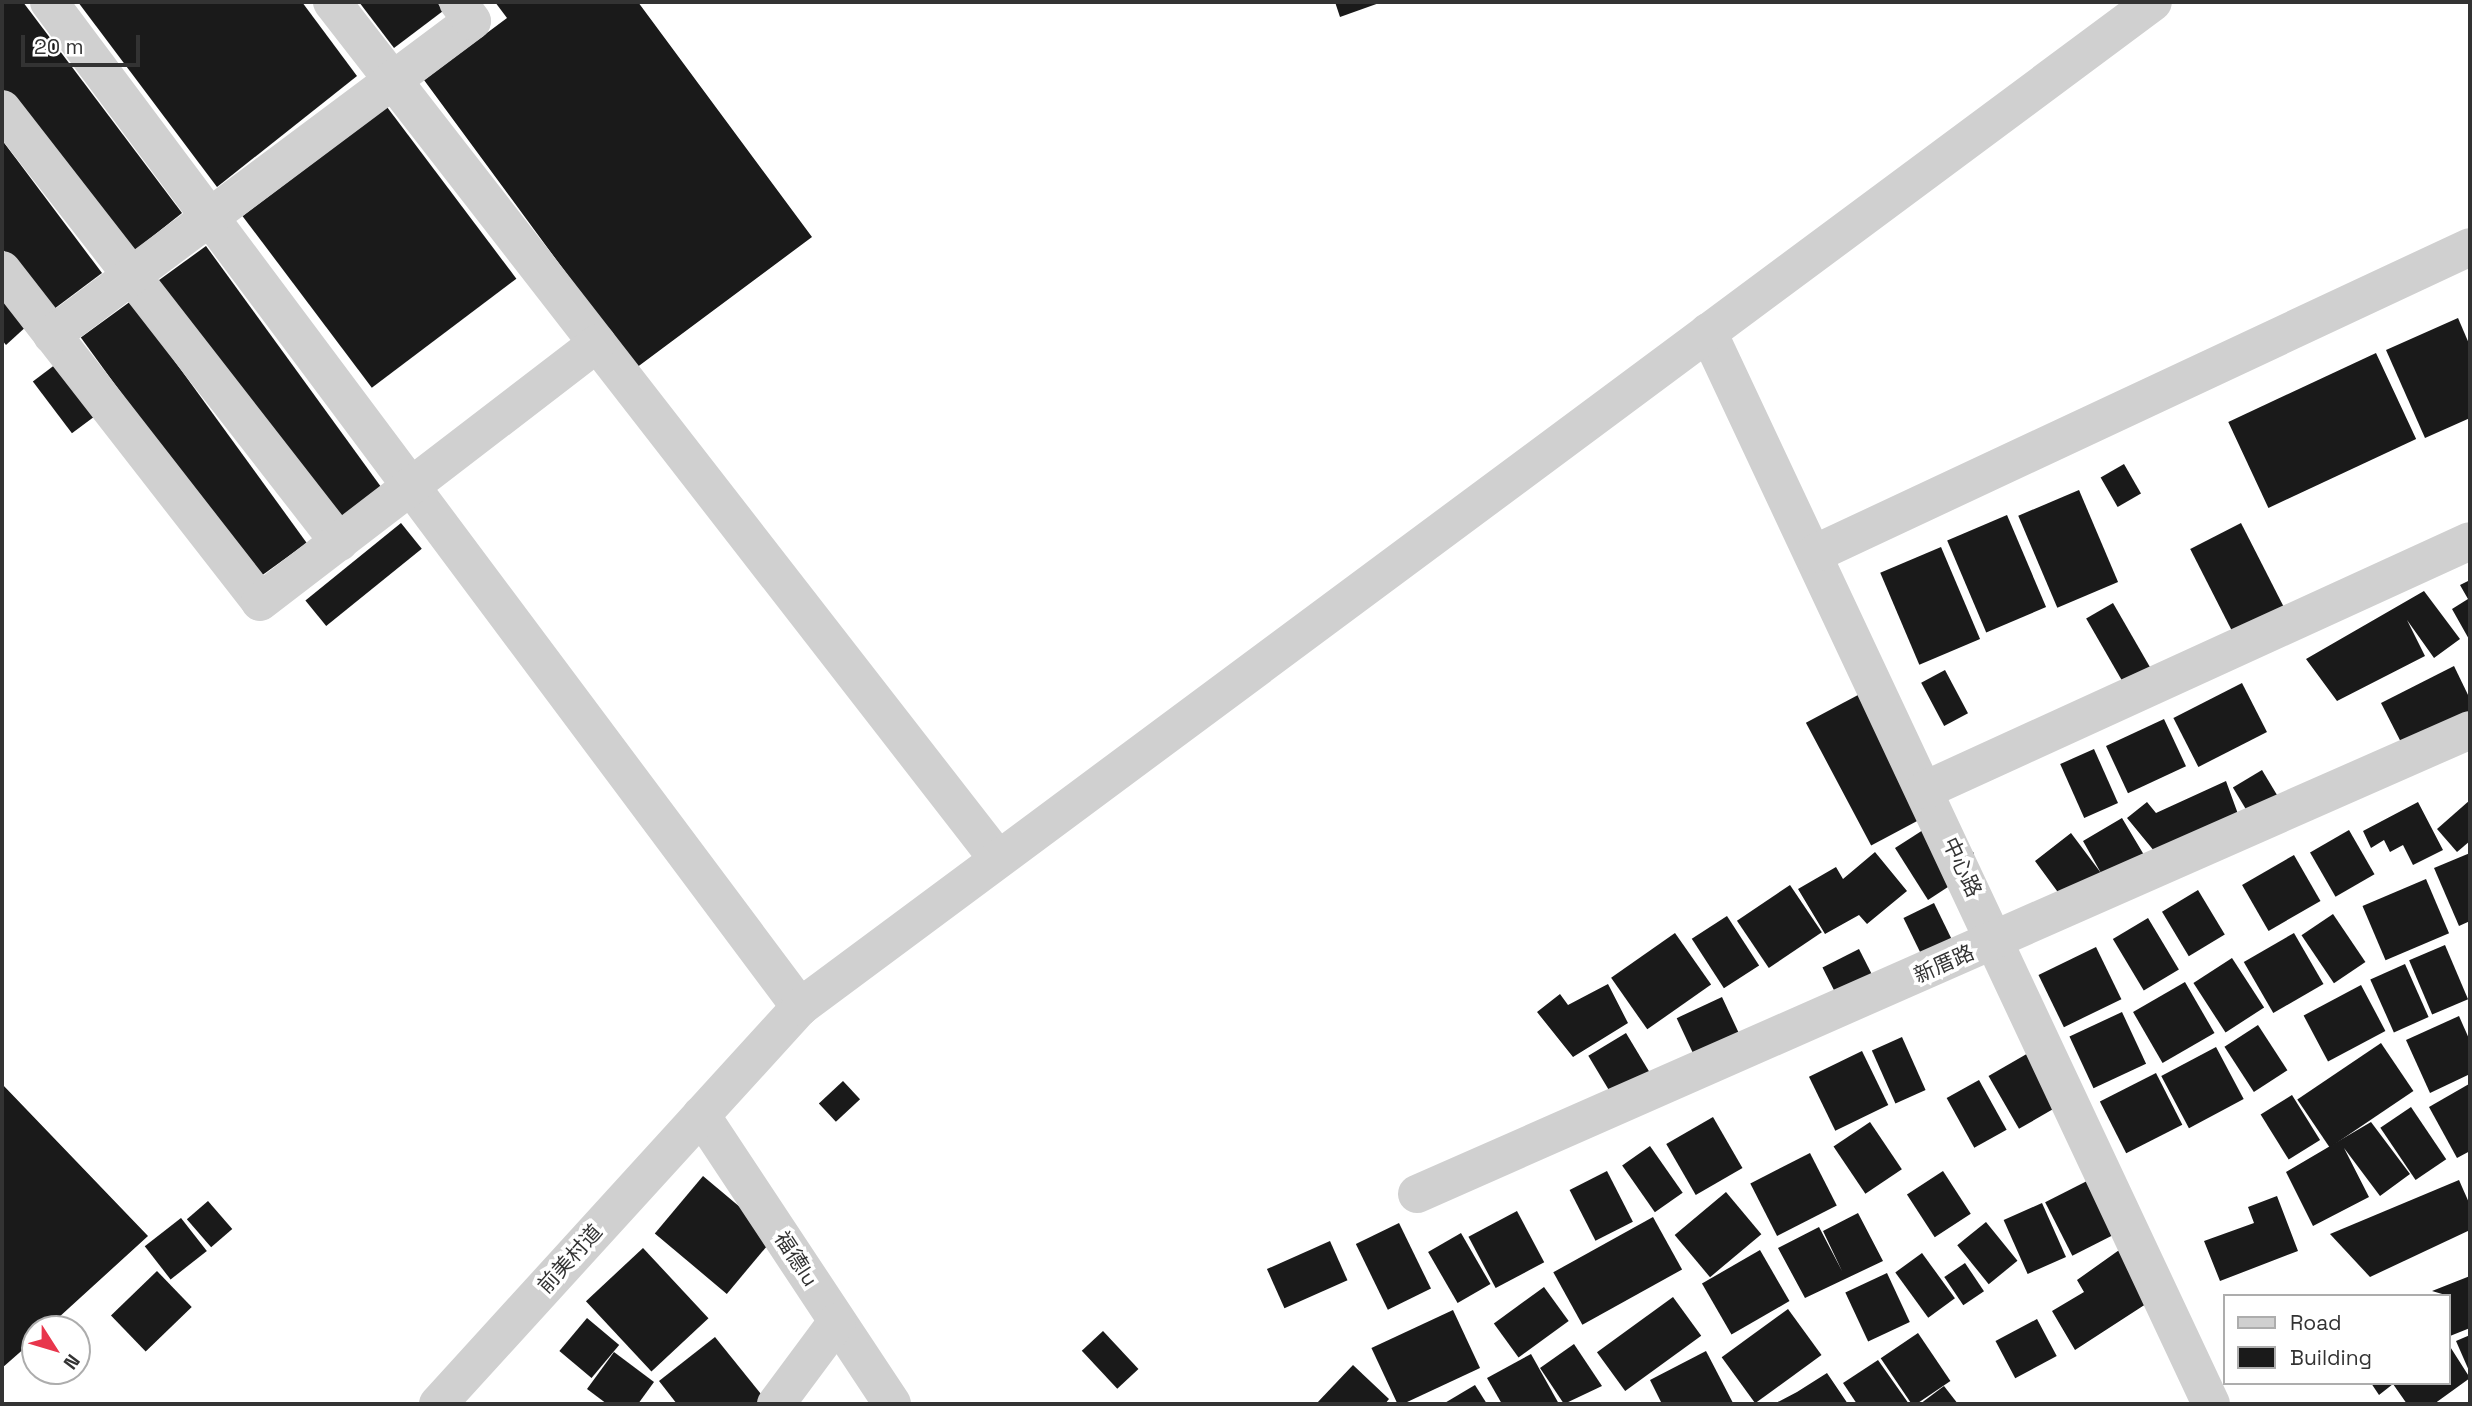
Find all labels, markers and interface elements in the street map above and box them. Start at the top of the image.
scale bar [24,21,144,65]
text: 20 m [34,33,84,60]
street label: 中心路 [1937,833,1987,901]
street label: 新厝路 [1910,940,1978,988]
street label: 前美村道 [533,1219,607,1299]
street label: 福德lu [769,1227,823,1291]
legend [2224,1294,2451,1385]
text: Road [2290,1309,2342,1336]
north arrow [21,1315,91,1385]
text: Building [2290,1344,2372,1371]
text: N [58,1349,85,1374]

